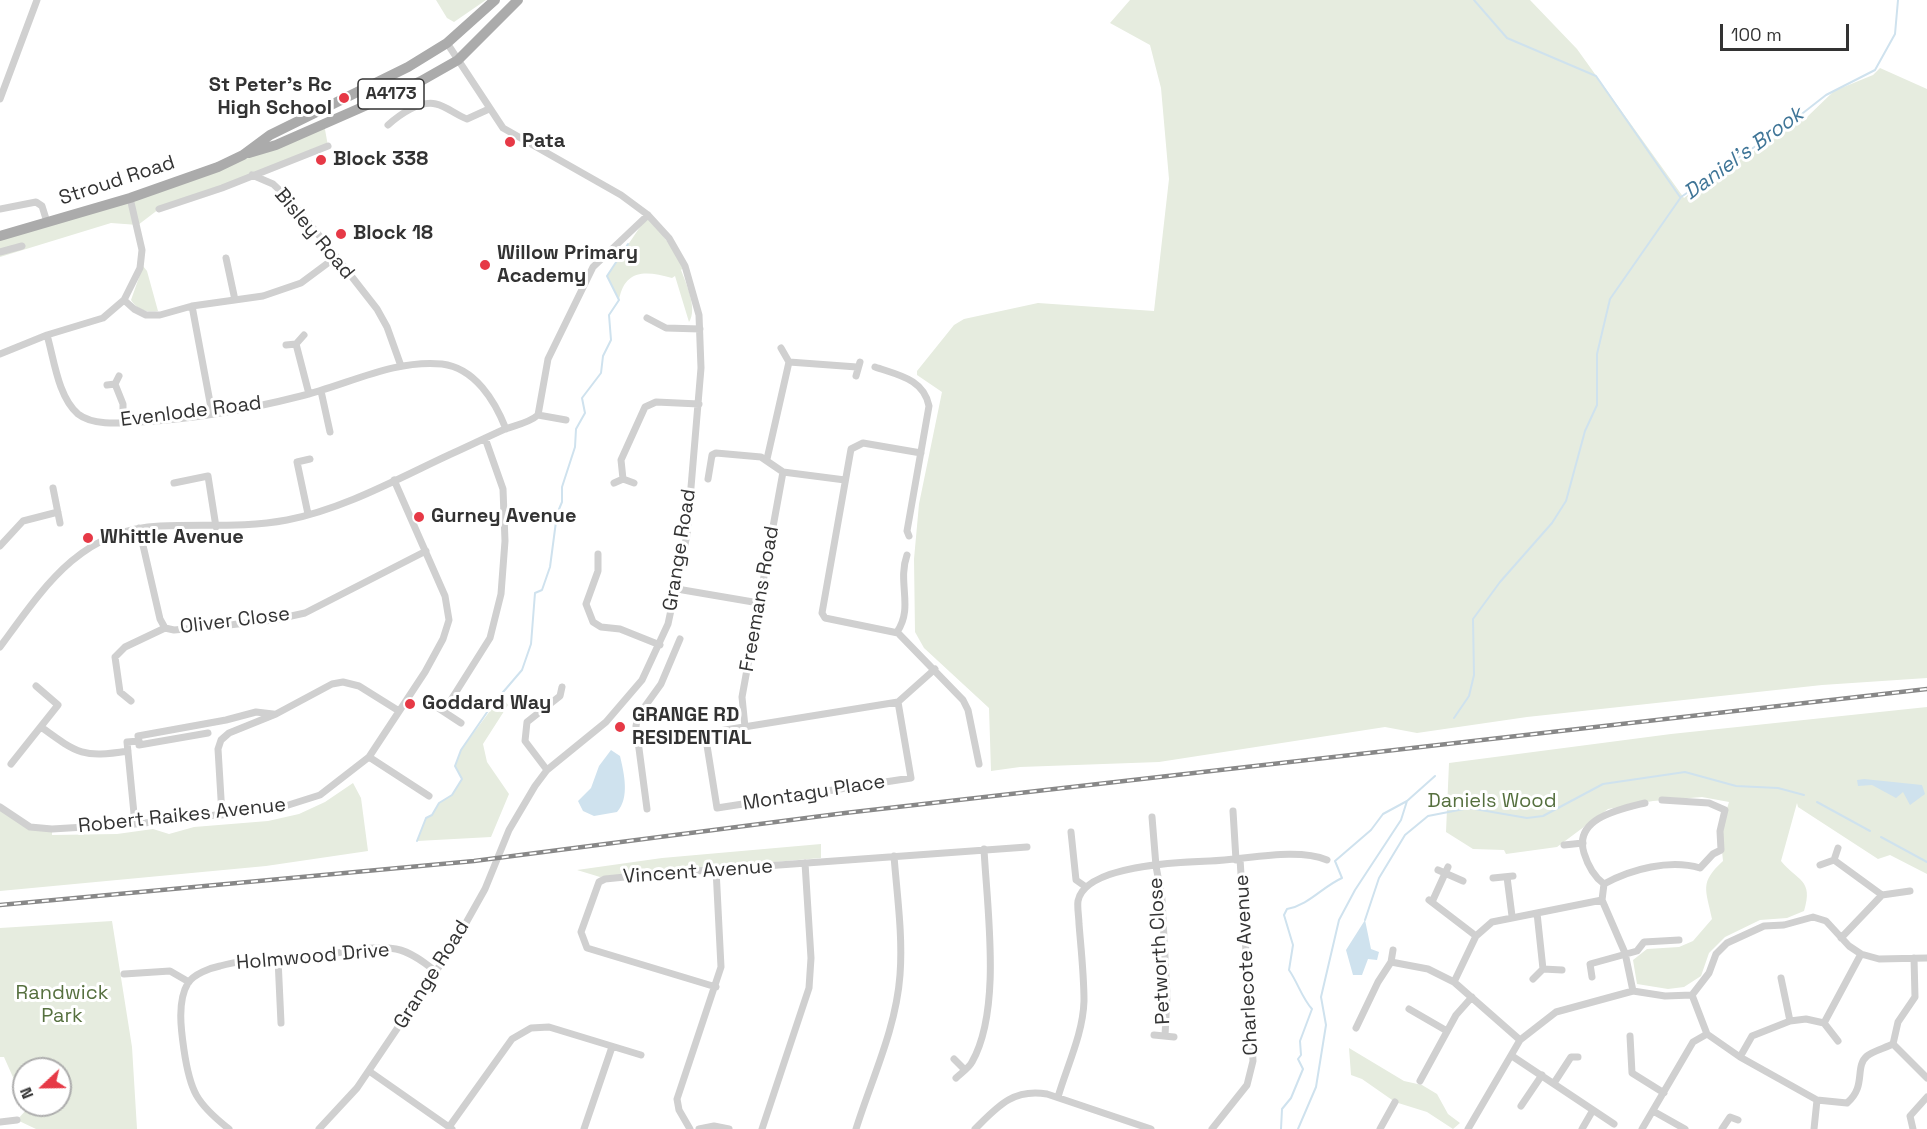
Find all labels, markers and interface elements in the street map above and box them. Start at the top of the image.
scale bar [1723,12,1852,50]
text: 100 m [1731,23,1782,46]
place label: St Peter's Rc High School [209,74,332,121]
road number: A4173 [358,79,424,109]
marker: St Peter's Rc High School [337,91,351,105]
water label: Daniel's Brook [1679,102,1809,206]
place label: Pata [522,130,565,154]
marker: Pata [503,135,517,149]
place label: Block 338 [333,148,428,172]
street label: Stroud Road [56,151,178,211]
marker: Block 338 [314,153,328,167]
street label: Bisley Road [269,183,359,285]
place label: Block 18 [353,222,433,246]
marker: Block 18 [334,227,348,241]
place label: Willow Primary Academy [497,242,638,289]
marker: Willow Primary Academy [478,258,492,272]
street label: Evenlode Road [119,391,263,433]
street label: Grange Road [659,487,701,613]
place label: Gurney Avenue [431,505,576,529]
marker: Gurney Avenue [412,510,426,524]
street label: Freemans Road [735,524,785,674]
place label: Whittle Avenue [100,526,244,550]
marker: Whittle Avenue [81,531,95,545]
street label: Oliver Close [179,602,291,640]
place label: Goddard Way [422,692,551,716]
marker: Goddard Way [403,697,417,711]
place label: GRANGE RD RESIDENTIAL [632,704,751,751]
marker: GRANGE RD RESIDENTIAL [613,720,627,734]
street label: Montagu Place [741,770,887,816]
park label: Daniels Wood [1427,790,1557,814]
street label: Robert Raikes Avenue [77,793,287,839]
street label: Vincent Avenue [622,855,774,889]
street label: Charlecote Avenue [1230,874,1264,1056]
street label: Petworth Close [1144,877,1176,1025]
street label: Grange Road [389,916,475,1034]
street label: Holmwood Drive [235,938,391,976]
park label: Randwick Park [16,982,108,1029]
north arrow [12,1057,72,1117]
text: N [15,1084,38,1102]

